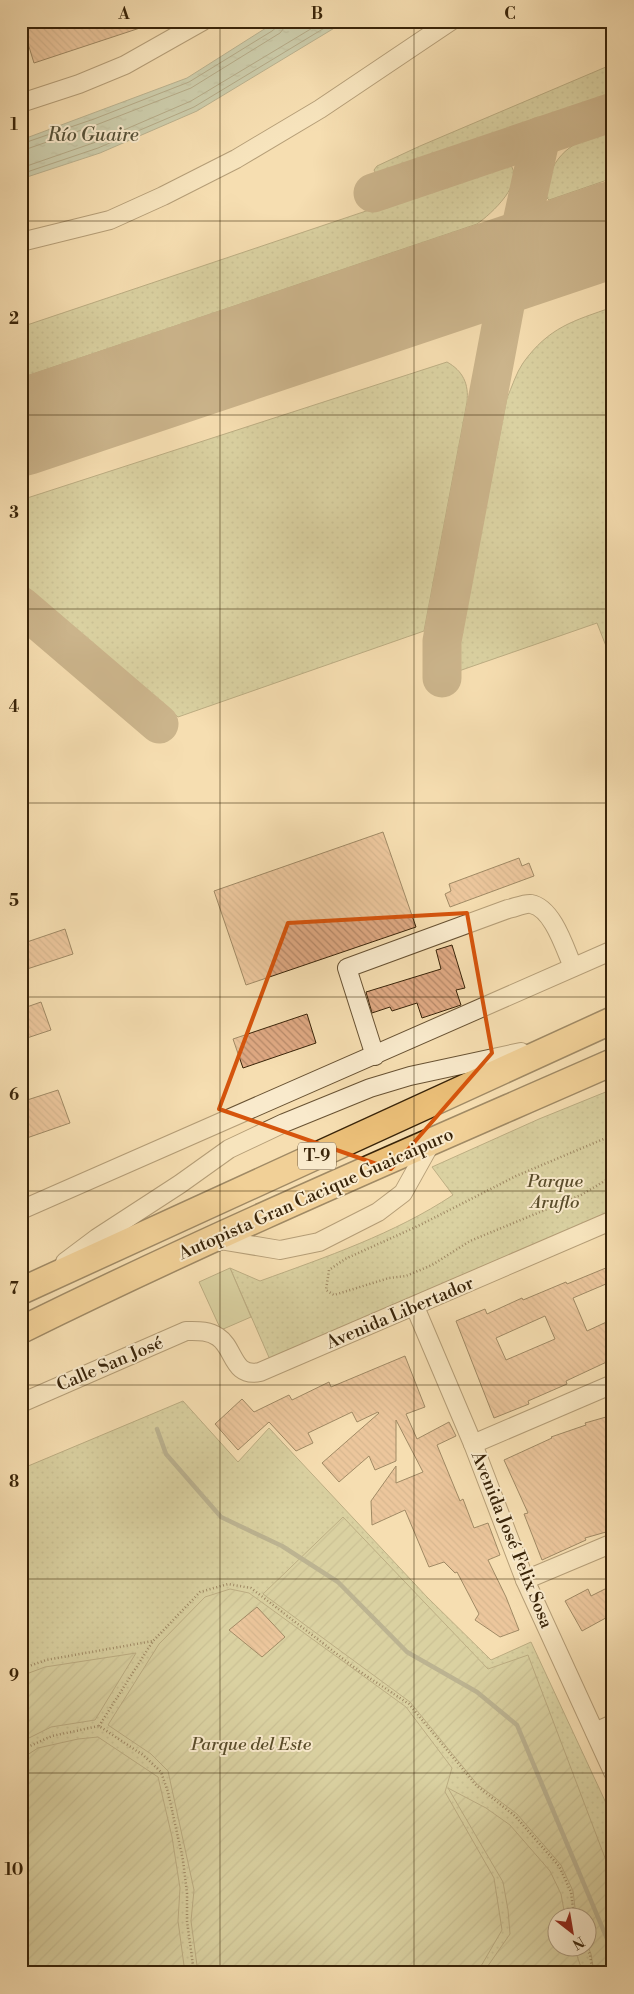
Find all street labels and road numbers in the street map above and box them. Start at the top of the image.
street label: Autopista Gran Cacique Guaicaipuro [174,1123,457,1266]
road number: T-9 [298,1142,336,1170]
street label: Avenida Libertador [322,1271,478,1355]
street label: Calle San José [53,1331,167,1397]
street label: Avenida José Felix Sosa [466,1447,558,1633]

